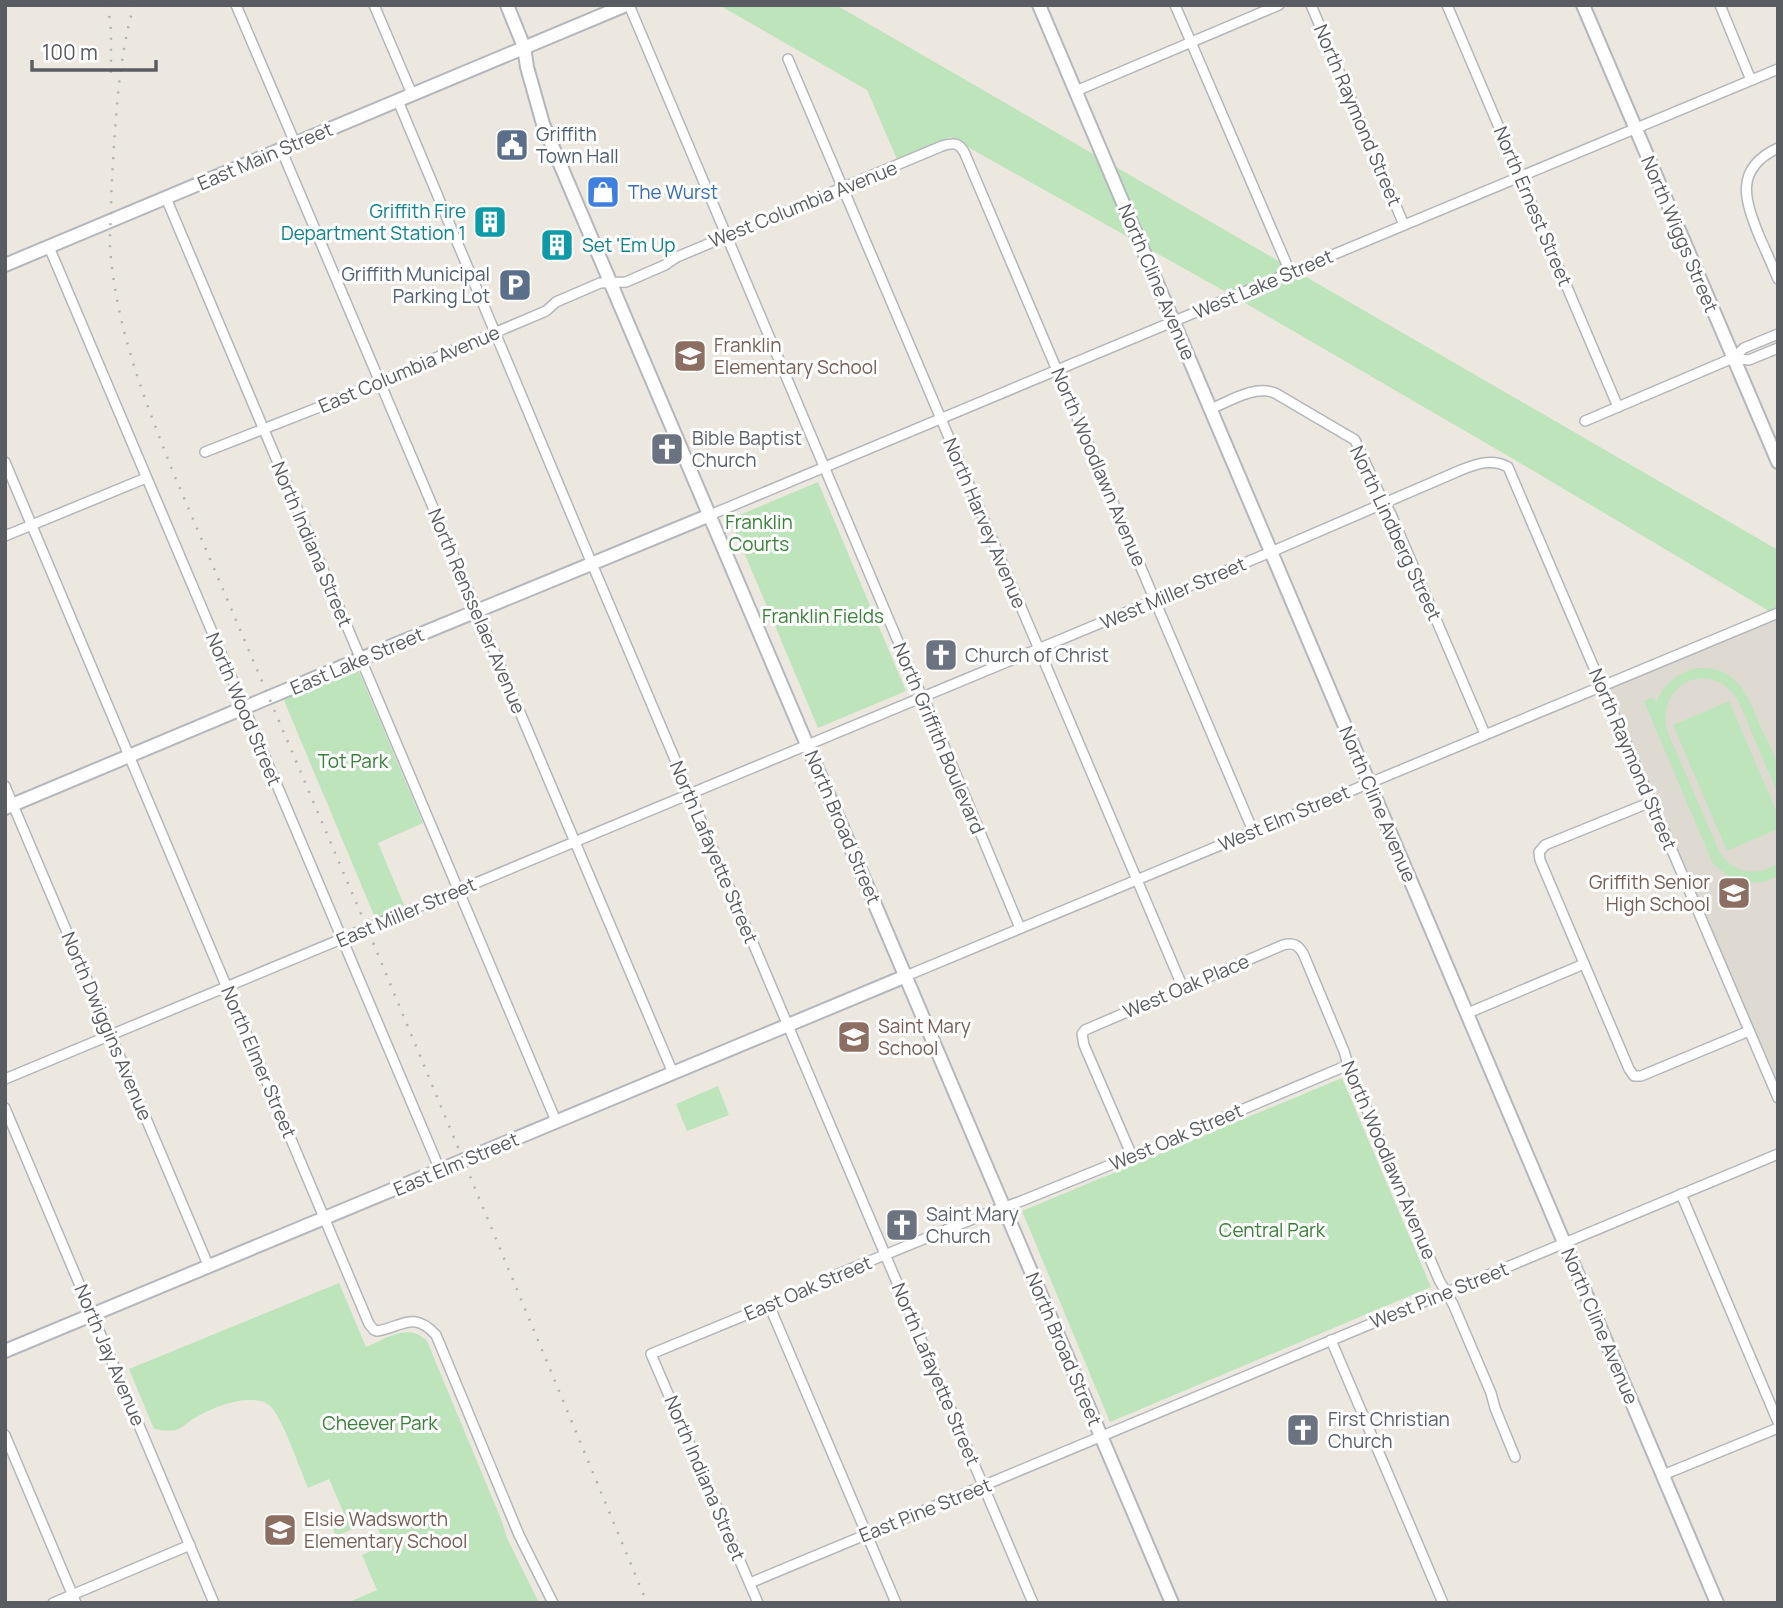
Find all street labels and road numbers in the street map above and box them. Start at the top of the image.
street label: North Raymond Street [1308,20,1408,210]
street label: East Main Street [193,116,337,196]
street label: North Ernest Street [1488,122,1578,290]
street label: North Wiggs Street [1635,152,1725,316]
street label: West Columbia Avenue [705,154,901,254]
street label: North Cline Avenue [1112,200,1202,364]
street label: West Lake Street [1189,243,1337,325]
street label: East Columbia Avenue [314,319,504,419]
street label: North Woodlawn Avenue [1045,364,1153,570]
street label: North Harvey Avenue [937,434,1033,612]
street label: North Lindberg Street [1344,441,1448,625]
street label: North Indiana Street [265,457,359,631]
street label: North Rensselaer Avenue [422,504,532,718]
street label: West Miller Street [1096,551,1250,635]
street label: East Lake Street [286,621,428,701]
street label: North Wood Street [200,629,288,789]
street label: North Griffith Boulevard [887,638,991,838]
street label: North Raymond Street [1583,664,1683,854]
street label: North Cline Avenue [1333,722,1423,886]
street label: North Broad Street [799,746,887,908]
street label: North Lafayette Street [664,757,764,947]
street label: West Elm Street [1214,779,1354,857]
street label: East Miller Street [332,871,480,953]
street label: North Dwiggins Avenue [55,928,159,1124]
street label: West Oak Place [1119,948,1253,1024]
street label: North Elmer Street [215,982,303,1142]
street label: North Woodlawn Avenue [1335,1057,1443,1263]
street label: West Oak Street [1105,1097,1247,1177]
street label: East Elm Street [389,1126,523,1202]
street label: North Cline Avenue [1555,1244,1645,1408]
street label: East Oak Street [740,1249,876,1327]
street label: West Pine Street [1366,1255,1512,1335]
street label: North Broad Street [1020,1268,1108,1430]
street label: North Lafayette Street [886,1279,986,1469]
street label: North Jay Avenue [68,1280,152,1430]
street label: North Indiana Street [658,1391,752,1565]
street label: East Pine Street [855,1472,995,1548]

